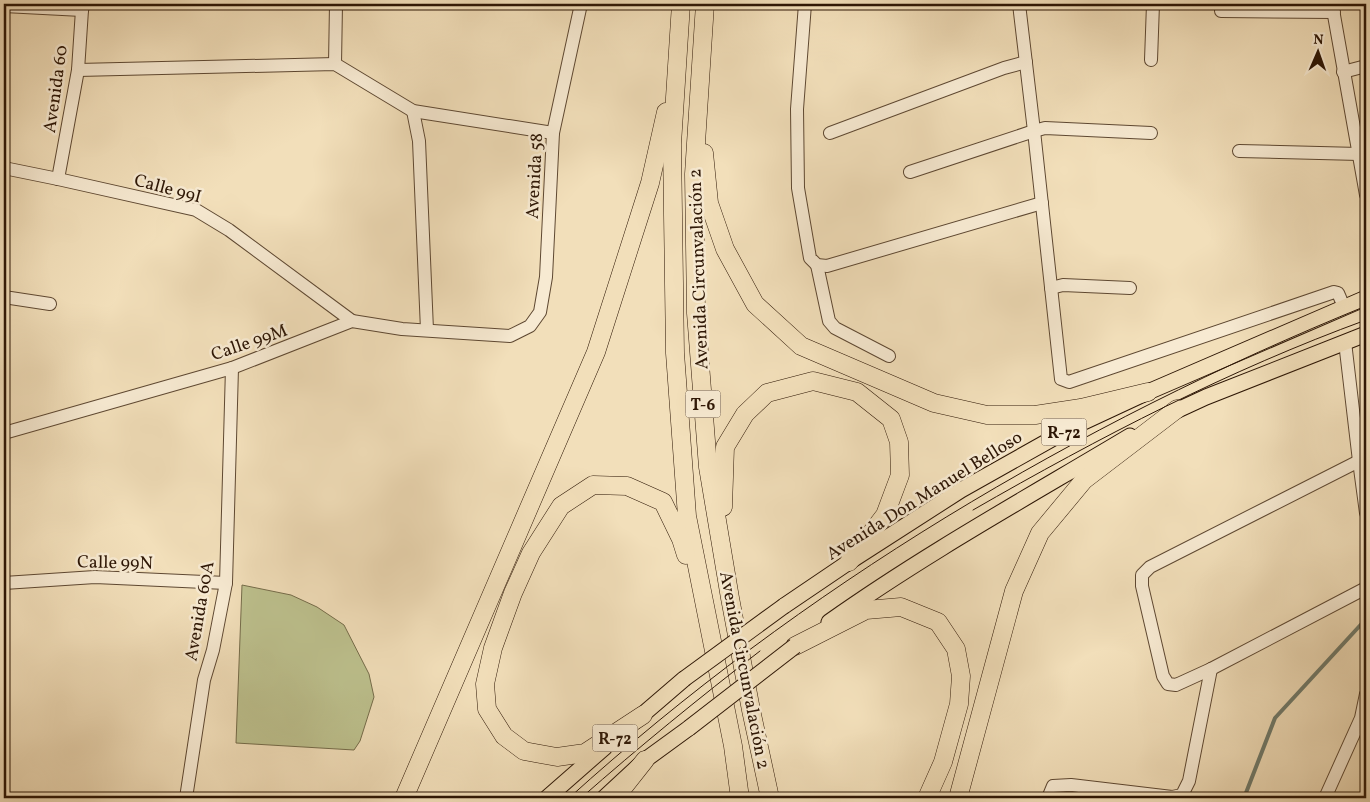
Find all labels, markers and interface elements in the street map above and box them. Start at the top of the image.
north arrow [1292,28,1342,78]
text: N [1313,31,1324,50]
street label: Avenida 60 [38,44,75,135]
street label: Avenida 58 [521,132,550,220]
street label: Calle 99I [131,168,204,210]
street label: Avenida Circunvalación 2 [683,168,716,370]
street label: Calle 99M [208,319,291,368]
road number: T-6 [686,390,720,418]
road number: R-72 [1042,418,1086,446]
street label: Avenida Don Manuel Belloso [822,426,1028,567]
street label: Calle 99N [77,550,153,577]
street label: Avenida 60A [179,559,222,663]
street label: Avenida Circunvalación 2 [712,569,775,771]
road number: R-72 [592,724,638,751]

